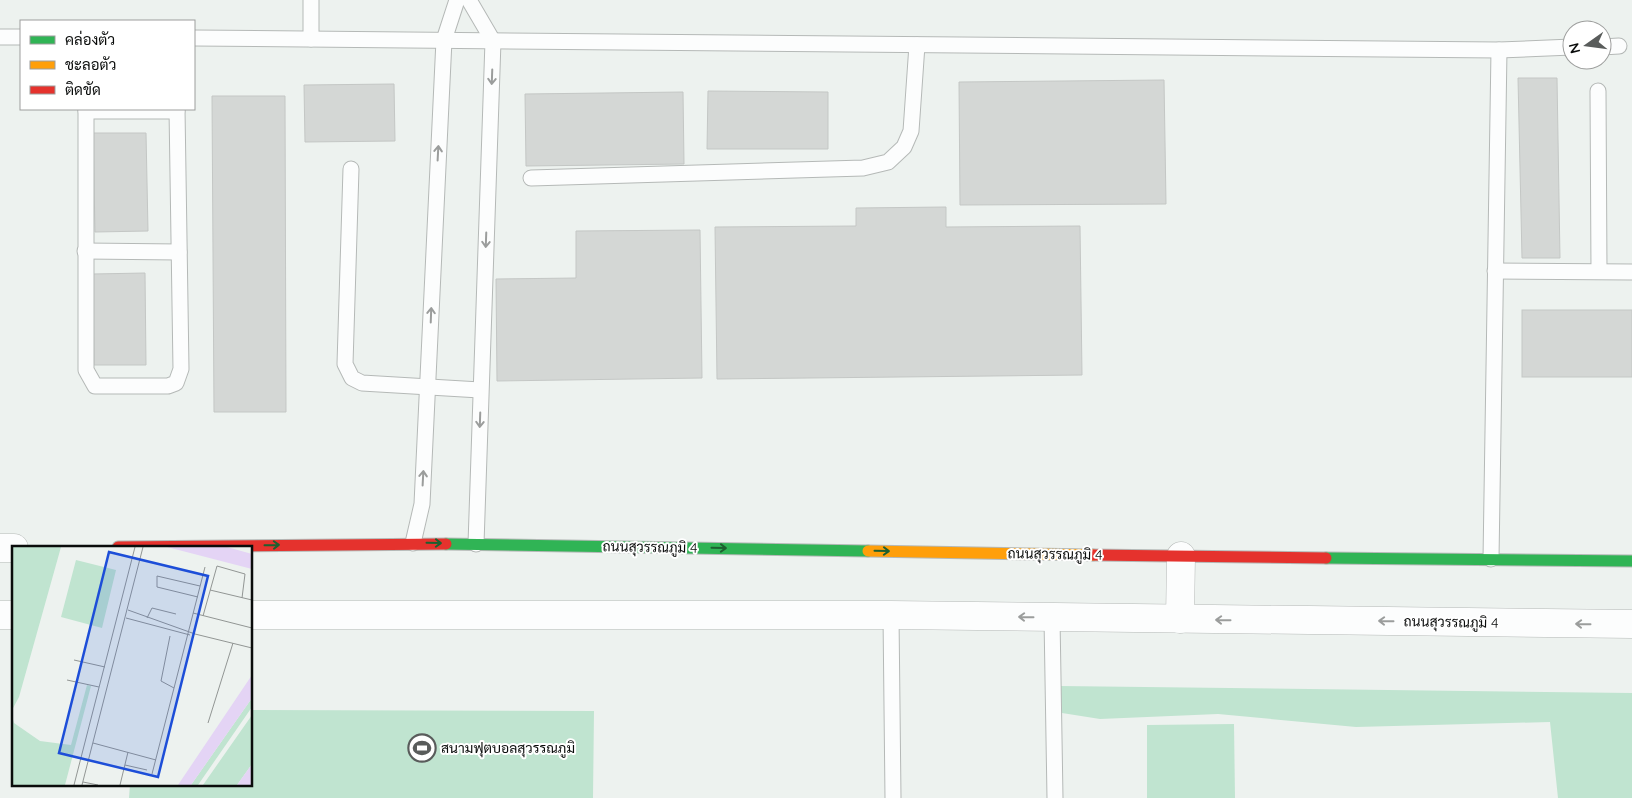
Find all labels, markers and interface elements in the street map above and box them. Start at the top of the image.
legend [20,20,195,110]
north arrow [1562,20,1612,70]
text: คล่องตัว [65,30,115,49]
text: N [1564,41,1584,55]
text: ชะลอตัว [65,55,116,74]
one-way arrow [487,69,496,85]
text: ติดขัด [65,80,101,99]
one-way arrow [433,145,443,162]
one-way arrow [481,231,490,247]
one-way arrow [426,308,435,324]
one-way arrow [475,411,484,427]
one-way arrow [419,470,428,486]
street label: ถนนสุวรรณภูมิ 4 [602,537,698,558]
one-way arrow [426,538,442,548]
one-way arrow [264,540,280,550]
one-way arrow [711,543,727,553]
street label: ถนนสุวรรณภูมิ 4 [1007,544,1103,565]
inset map [12,546,252,786]
one-way arrow [874,546,890,556]
one-way arrow [1018,612,1034,622]
street label: ถนนสุวรรณภูมิ 4 [1403,612,1499,633]
one-way arrow [1216,615,1232,624]
one-way arrow [1378,617,1394,626]
one-way arrow [1576,619,1592,629]
sports icon: สนามฟุตบอลสุวรรณภูมิ [407,733,437,763]
place label: สนามฟุตบอลสุวรรณภูมิ [441,739,575,758]

